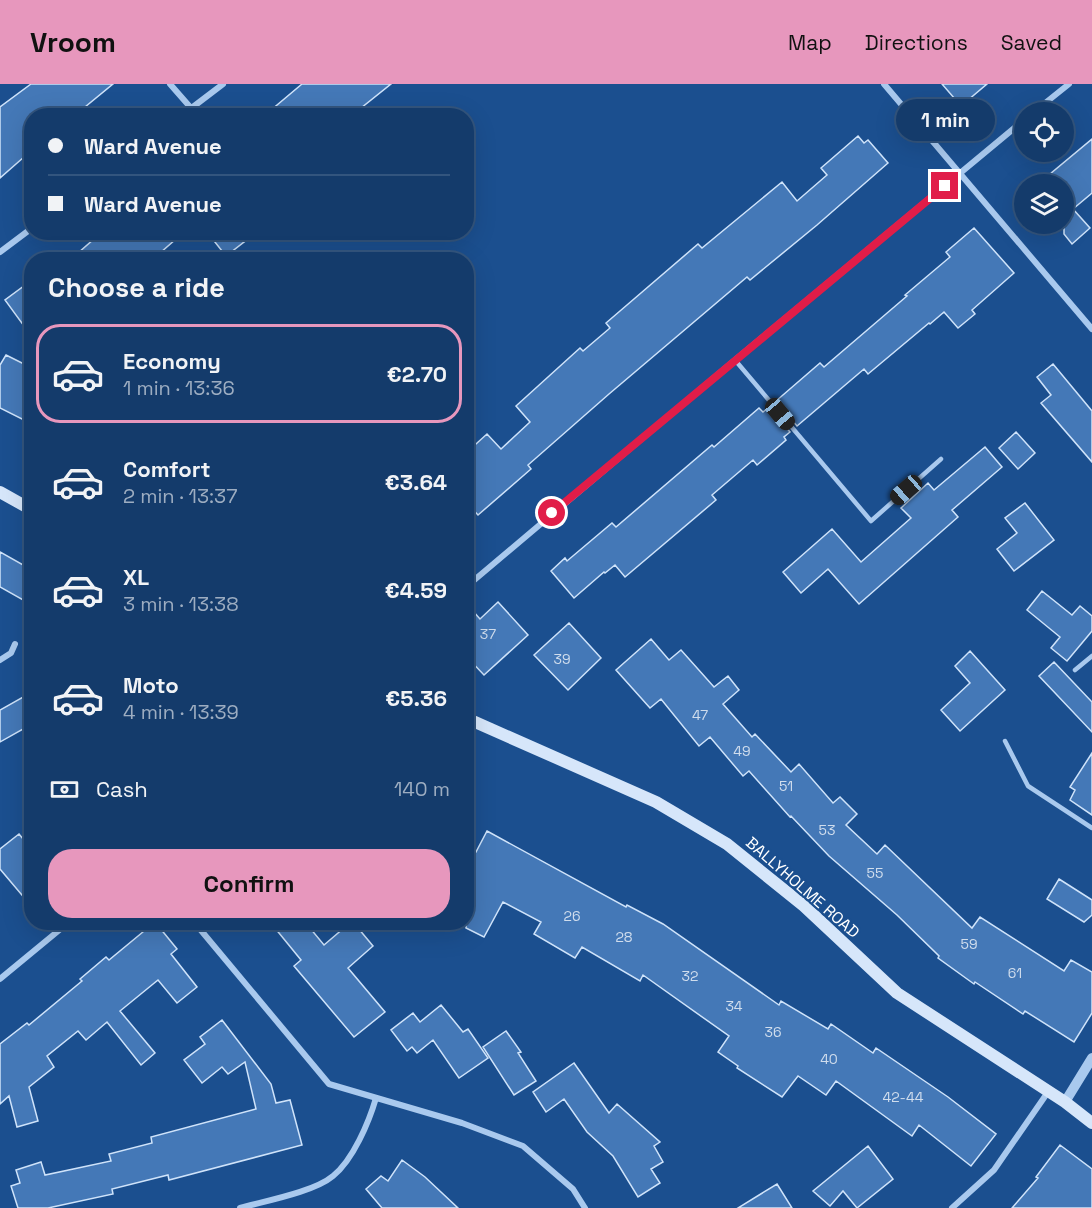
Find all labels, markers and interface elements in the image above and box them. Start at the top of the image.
text: Vroom [30,24,116,60]
text: Map [788,29,832,56]
text: Directions [865,29,968,56]
text: Saved [1001,29,1062,56]
callout: 1 min [896,99,994,141]
map controls [1014,102,1074,234]
button: locate [1014,102,1074,162]
text: 1 min [921,107,970,133]
text: Ward Avenue [84,132,222,160]
route end [931,172,958,199]
button: layers [1014,174,1074,234]
text: Ward Avenue [84,190,222,218]
text: Choose a ride [48,270,225,305]
icon: car [51,347,105,401]
text: Economy [123,347,221,375]
text: €2.70 [387,360,447,388]
text: 1 min · 13:36 [123,375,235,401]
car [762,394,798,434]
icon: car [51,455,105,509]
text: Comfort [123,455,211,483]
text: €3.64 [385,468,447,496]
car [887,471,925,509]
text: 2 min · 13:37 [123,483,237,509]
route start [538,499,565,526]
icon: car [51,563,105,617]
text: XL [123,563,149,591]
text: €4.59 [385,576,447,604]
text: 3 min · 13:38 [123,591,239,617]
house number: 37 [480,625,496,643]
house number: 39 [553,650,571,668]
icon: car [51,671,105,725]
text: Moto [123,671,179,699]
text: €5.36 [385,684,447,712]
text: 4 min · 13:39 [123,699,239,725]
house number: 47 [692,706,708,724]
house number: 49 [733,742,751,760]
icon: cash [48,773,81,806]
text: Cash [96,775,148,803]
text: 140 m [394,776,450,802]
house number: 51 [779,777,793,795]
house number: 53 [819,821,835,839]
street label: BALLYHOLME ROAD [741,832,864,943]
button: Confirm [48,849,450,918]
house number: 55 [867,864,883,882]
house number: 26 [563,907,581,925]
house number: 28 [615,928,633,946]
house number: 59 [961,935,977,953]
house number: 61 [1008,964,1022,982]
house number: 32 [682,967,698,985]
house number: 34 [725,997,743,1015]
house number: 36 [764,1023,782,1041]
house number: 40 [820,1050,838,1068]
house number: 42-44 [883,1088,924,1106]

